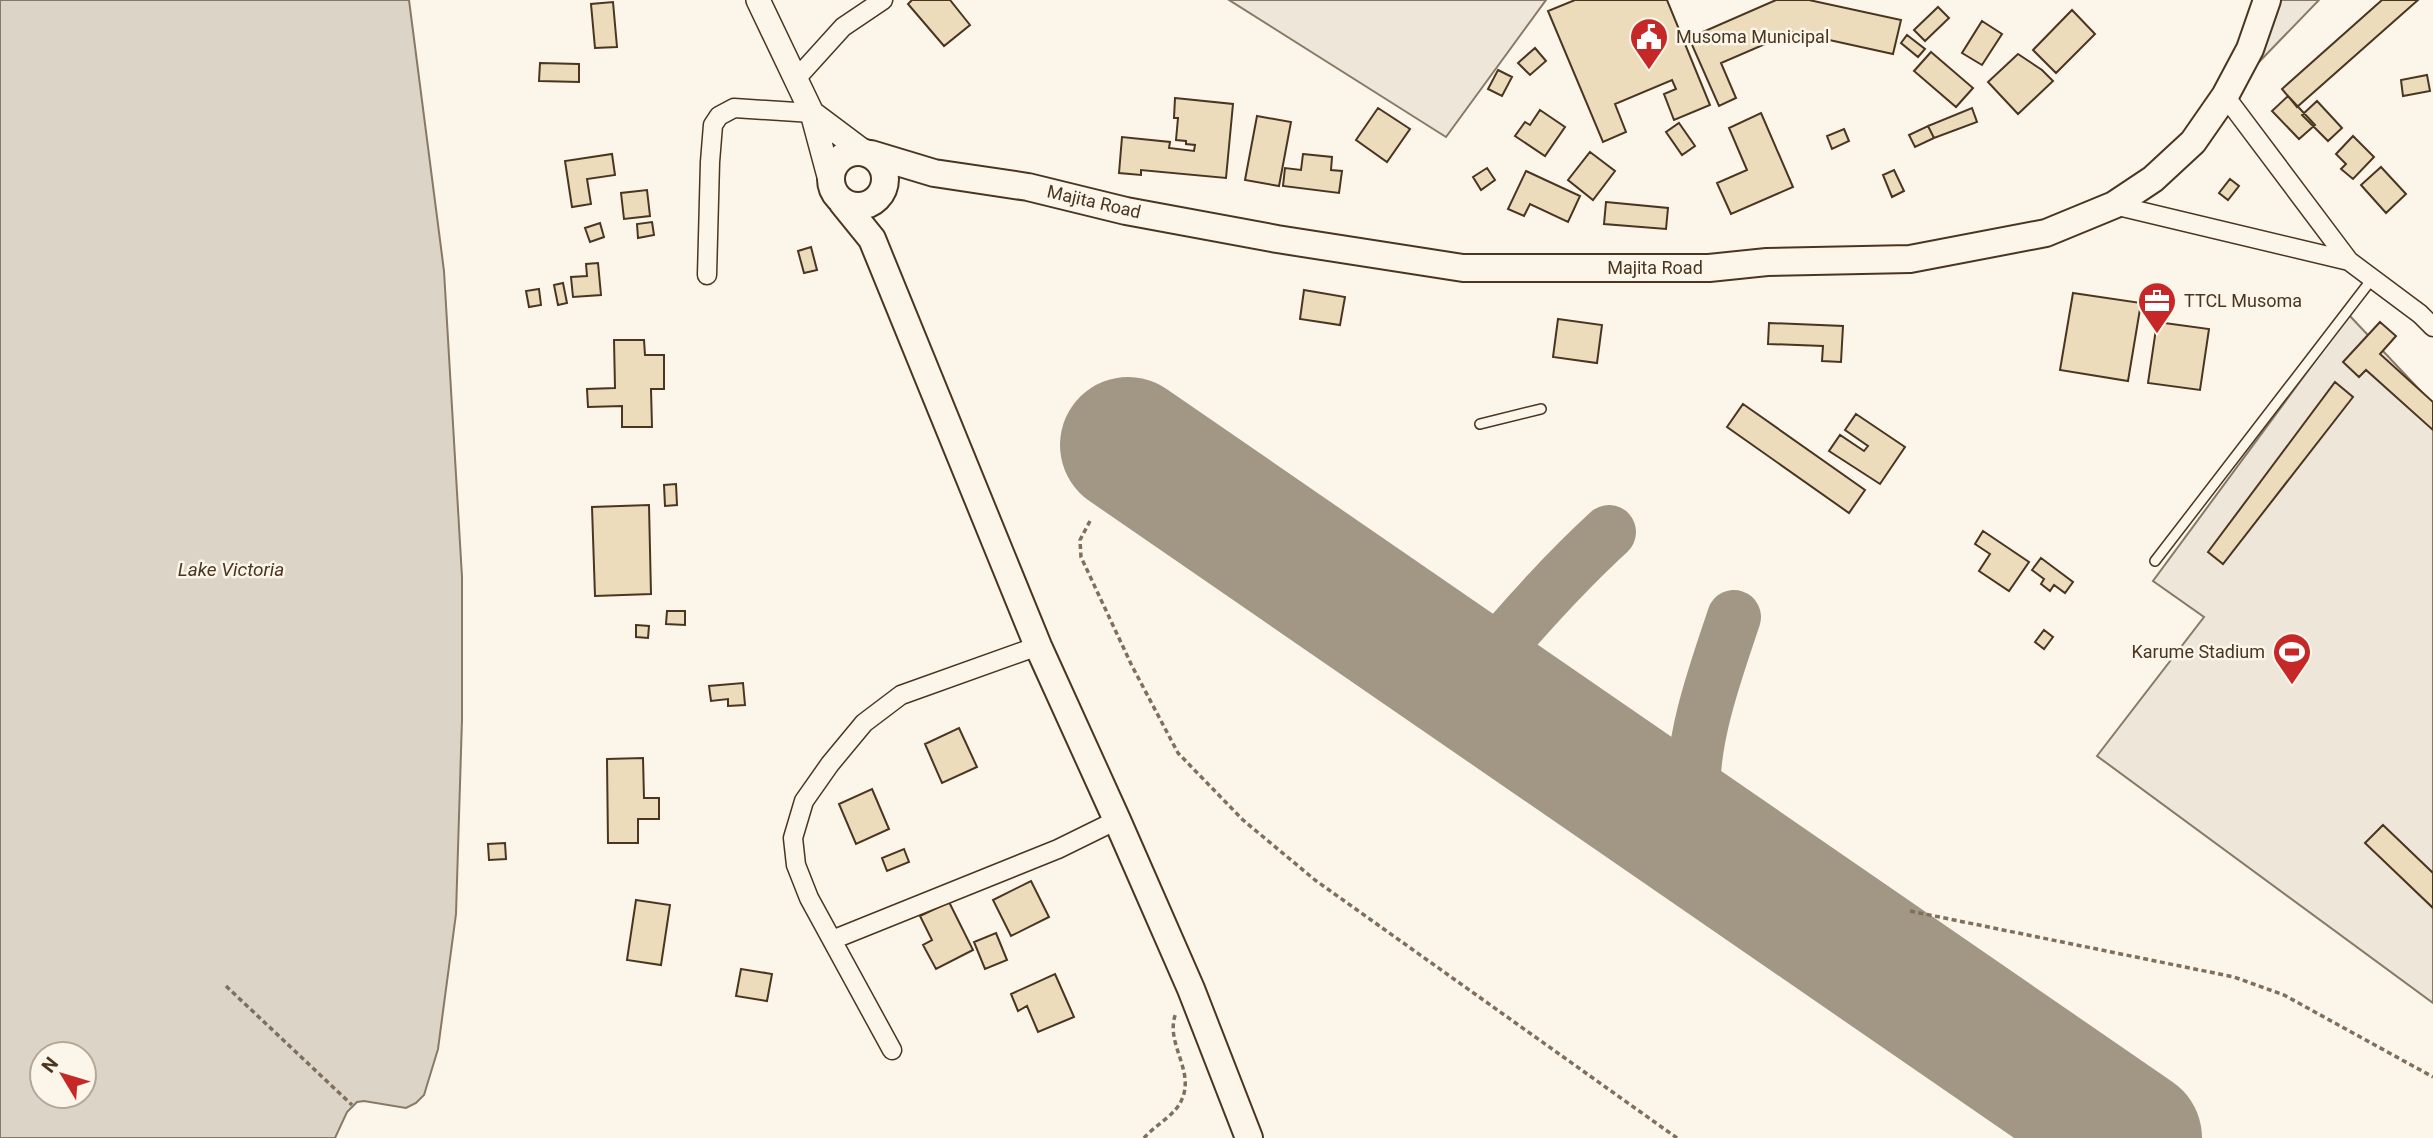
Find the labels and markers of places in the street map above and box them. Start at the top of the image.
public building icon: Musoma Municipal [1628,16,1670,71]
place label: Musoma Municipal [1676,26,1829,47]
office icon: TTCL Musoma [2136,280,2178,335]
place label: TTCL Musoma [2184,290,2302,311]
sports icon: Karume Stadium [2271,631,2313,686]
place label: Karume Stadium [2131,641,2265,662]

